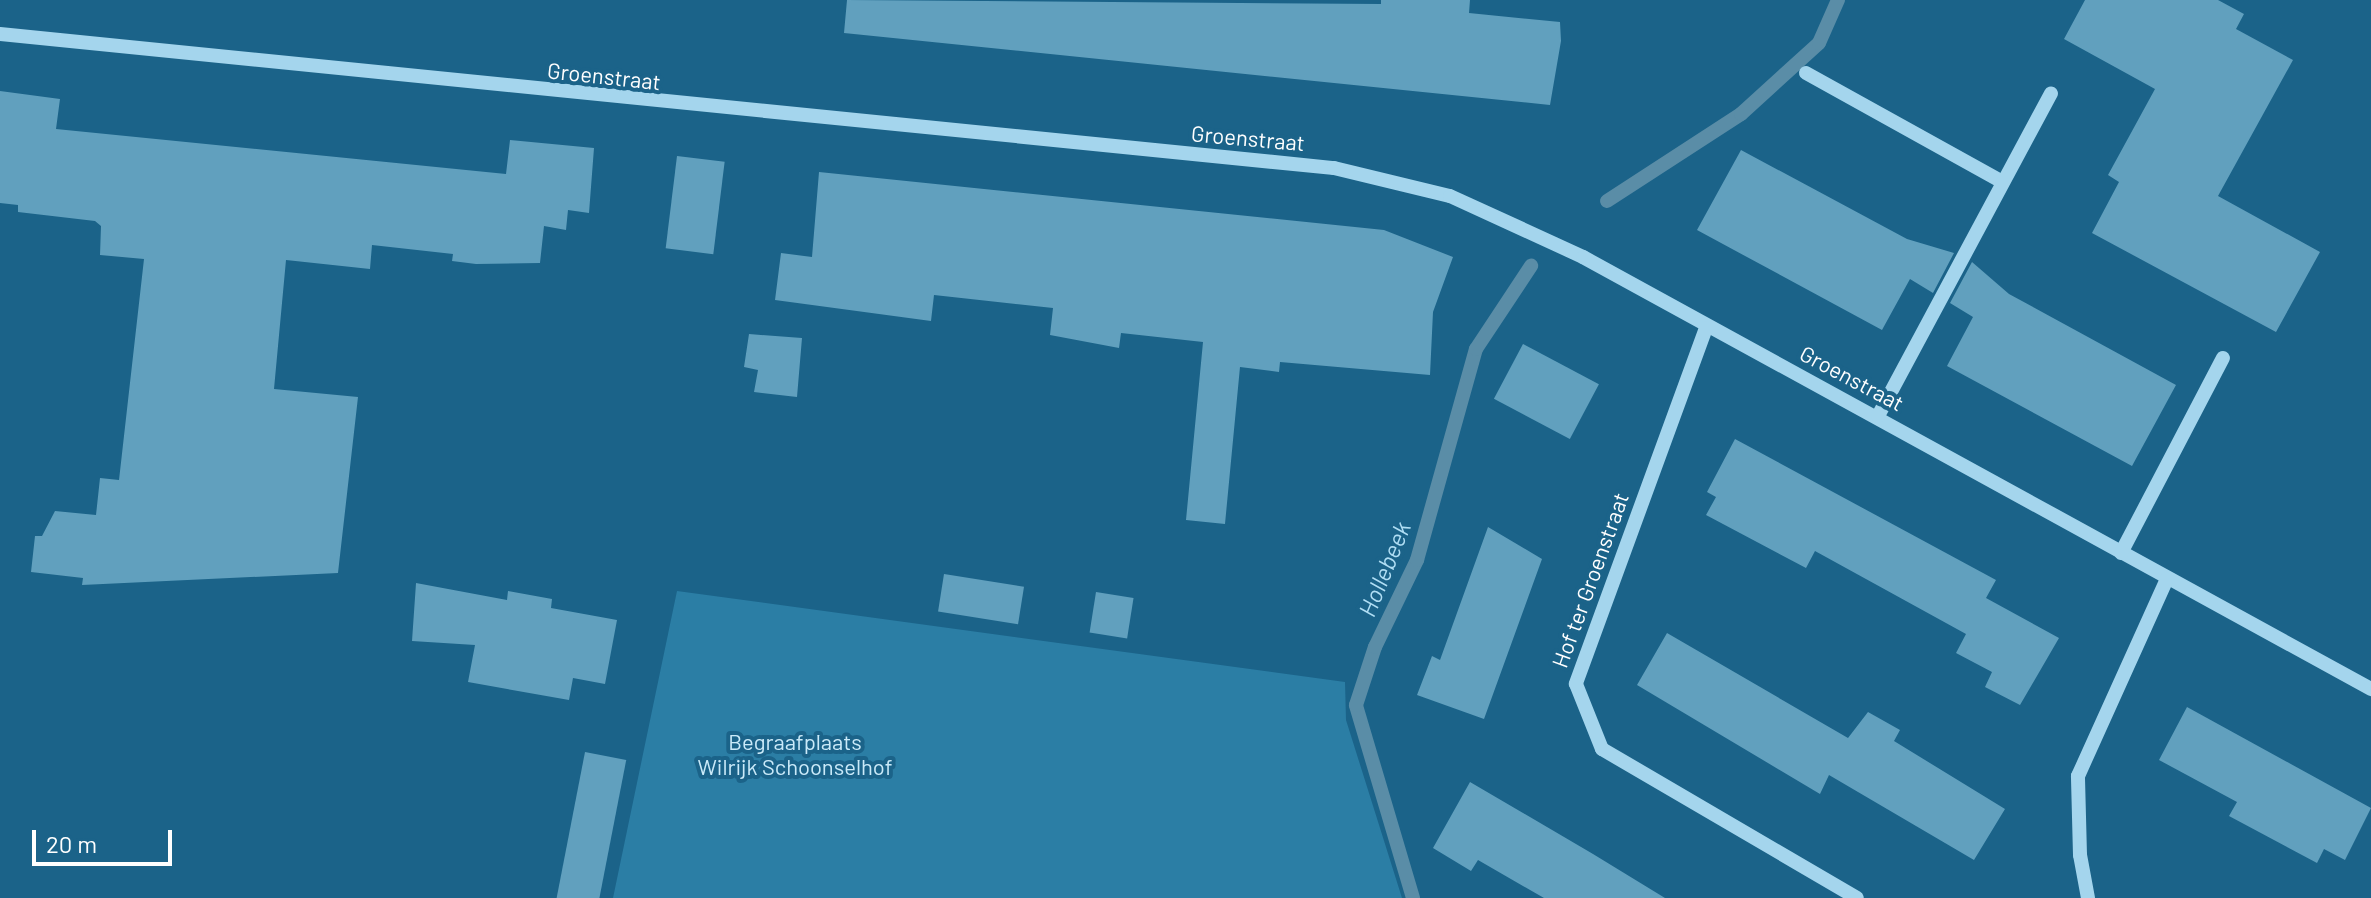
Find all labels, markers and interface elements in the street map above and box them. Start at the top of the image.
street label: Groenstraat [546,57,662,95]
street label: Groenstraat [1190,120,1306,156]
street label: Groenstraat [1796,340,1908,416]
street label: Hof ter Groenstraat [1546,489,1634,671]
water label: Hollebeek [1352,517,1416,621]
park label: Begraafplaats Wilrijk Schoonselhof [697,728,893,780]
scale bar [36,814,176,864]
text: 20 m [46,829,97,858]

